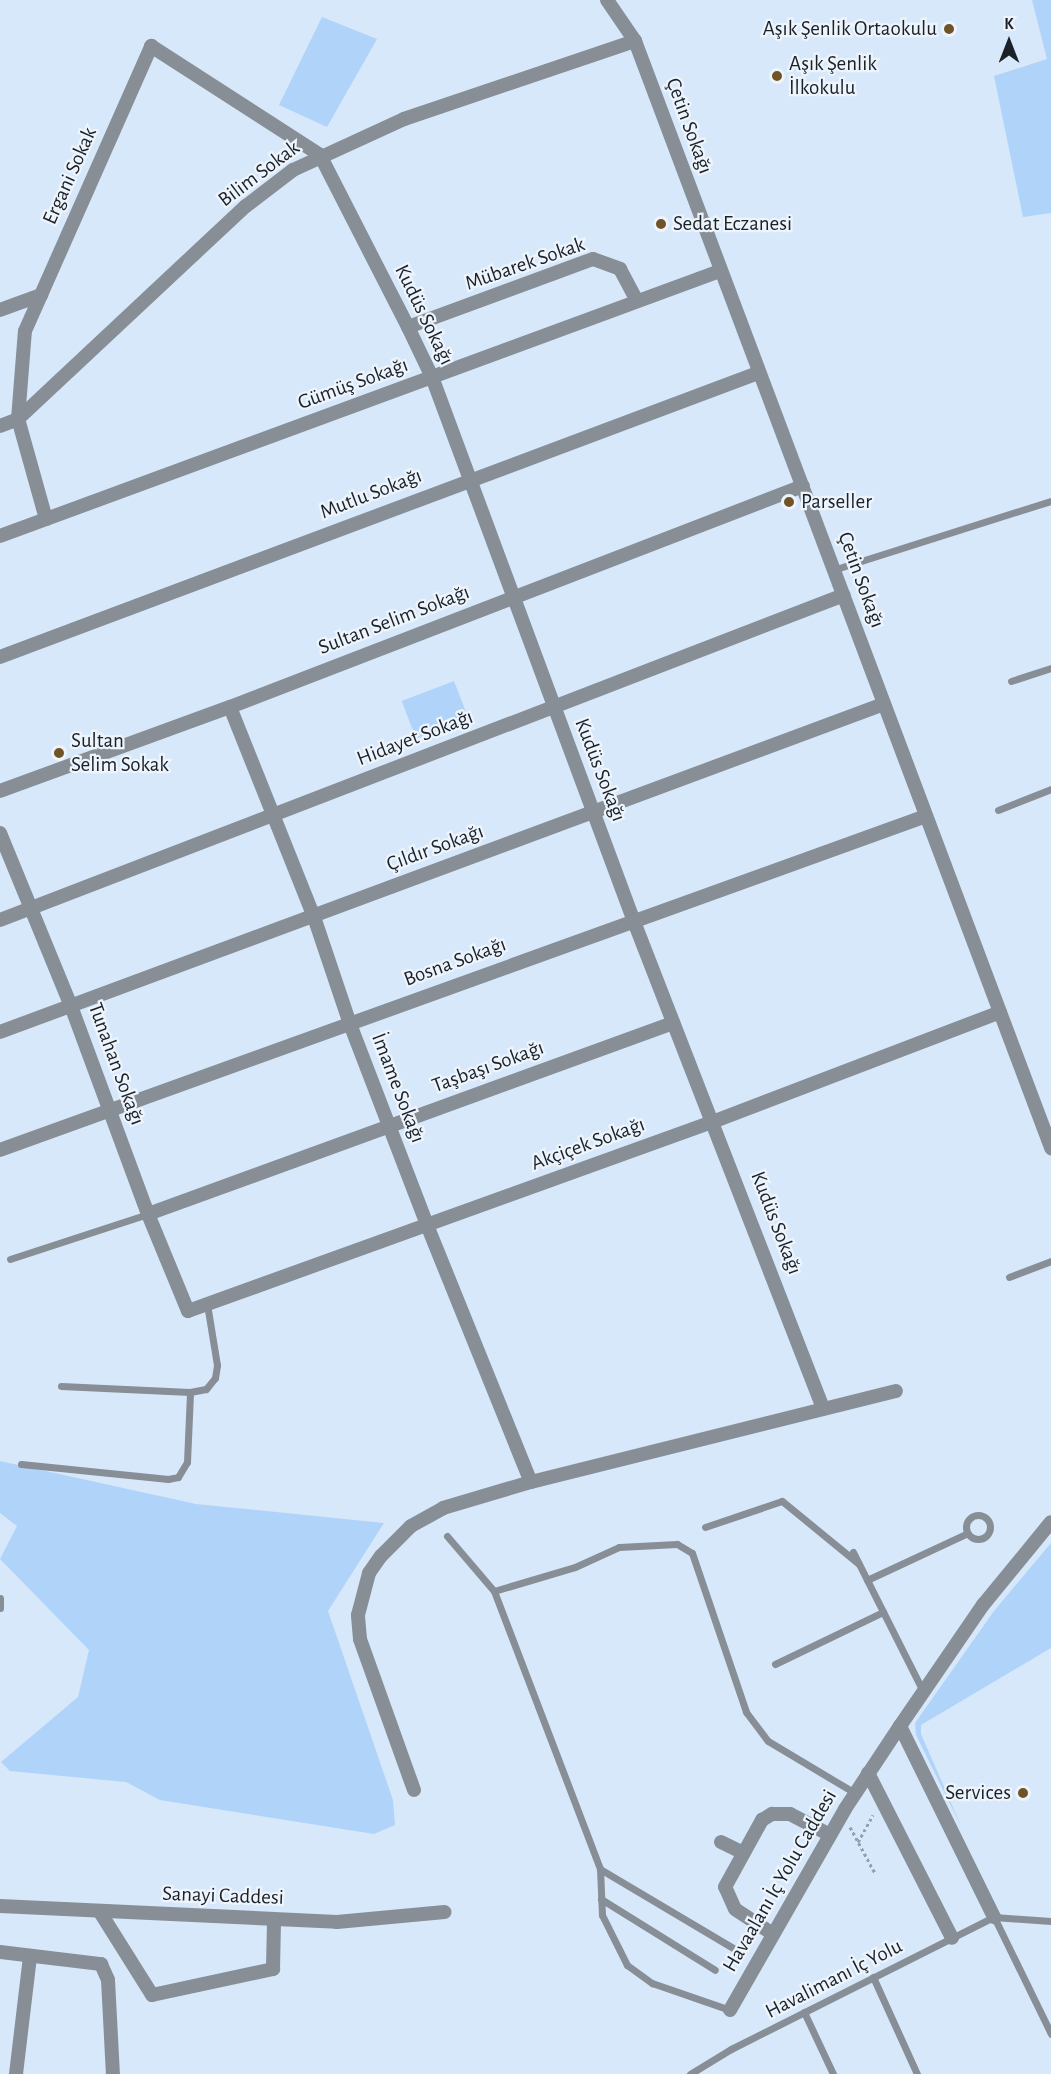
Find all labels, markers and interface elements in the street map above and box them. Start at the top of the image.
north arrow [979,12,1039,72]
place label: Aşık Şenlik Ortaokulu [763,16,937,42]
text: K [1004,16,1014,32]
marker: Aşık Şenlik Ortaokulu [942,22,956,36]
place label: Aşık Şenlik İlkokulu [789,51,877,101]
marker: Aşık Şenlik İlkokulu [770,69,784,83]
street label: Çetin Sokağı [660,75,718,177]
street label: Ergani Sokak [37,123,103,229]
street label: Bilim Sokak [213,135,305,213]
place label: Sedat Eczanesi [673,211,792,237]
marker: Sedat Eczanesi [654,217,668,231]
street label: Mübarek Sokak [462,232,588,296]
street label: Kudüs Sokağı [389,261,459,369]
street label: Gümüş Sokağı [294,352,412,416]
street label: Mutlu Sokağı [317,463,425,525]
place label: Parseller [801,489,872,515]
marker: Parseller [782,495,796,509]
street label: Çetin Sokağı [832,529,890,631]
street label: Sultan Selim Sokağı [315,580,473,660]
street label: Hidayet Sokağı [353,704,477,772]
street label: Kudüs Sokağı [569,715,631,825]
place label: Sultan Selim Sokak [71,728,169,778]
marker: Sultan Selim Sokak [52,746,66,760]
street label: Çıldır Sokağı [383,819,487,877]
street label: Bosna Sokağı [400,932,510,992]
street label: Tunahan Sokağı [82,999,150,1129]
street label: İmame Sokağı [366,1030,430,1146]
street label: Taşbaşı Sokağı [429,1035,547,1099]
street label: Akçiçek Sokağı [528,1112,648,1176]
street label: Kudüs Sokağı [745,1168,807,1278]
place label: Services [945,1780,1011,1806]
street label: Havaalanı İç Yolu Caddesi [717,1785,843,1977]
marker: Services [1016,1786,1030,1800]
street label: Sanayi Caddesi [162,1881,284,1911]
street label: Havalimanı İç Yolu [761,1934,907,2024]

